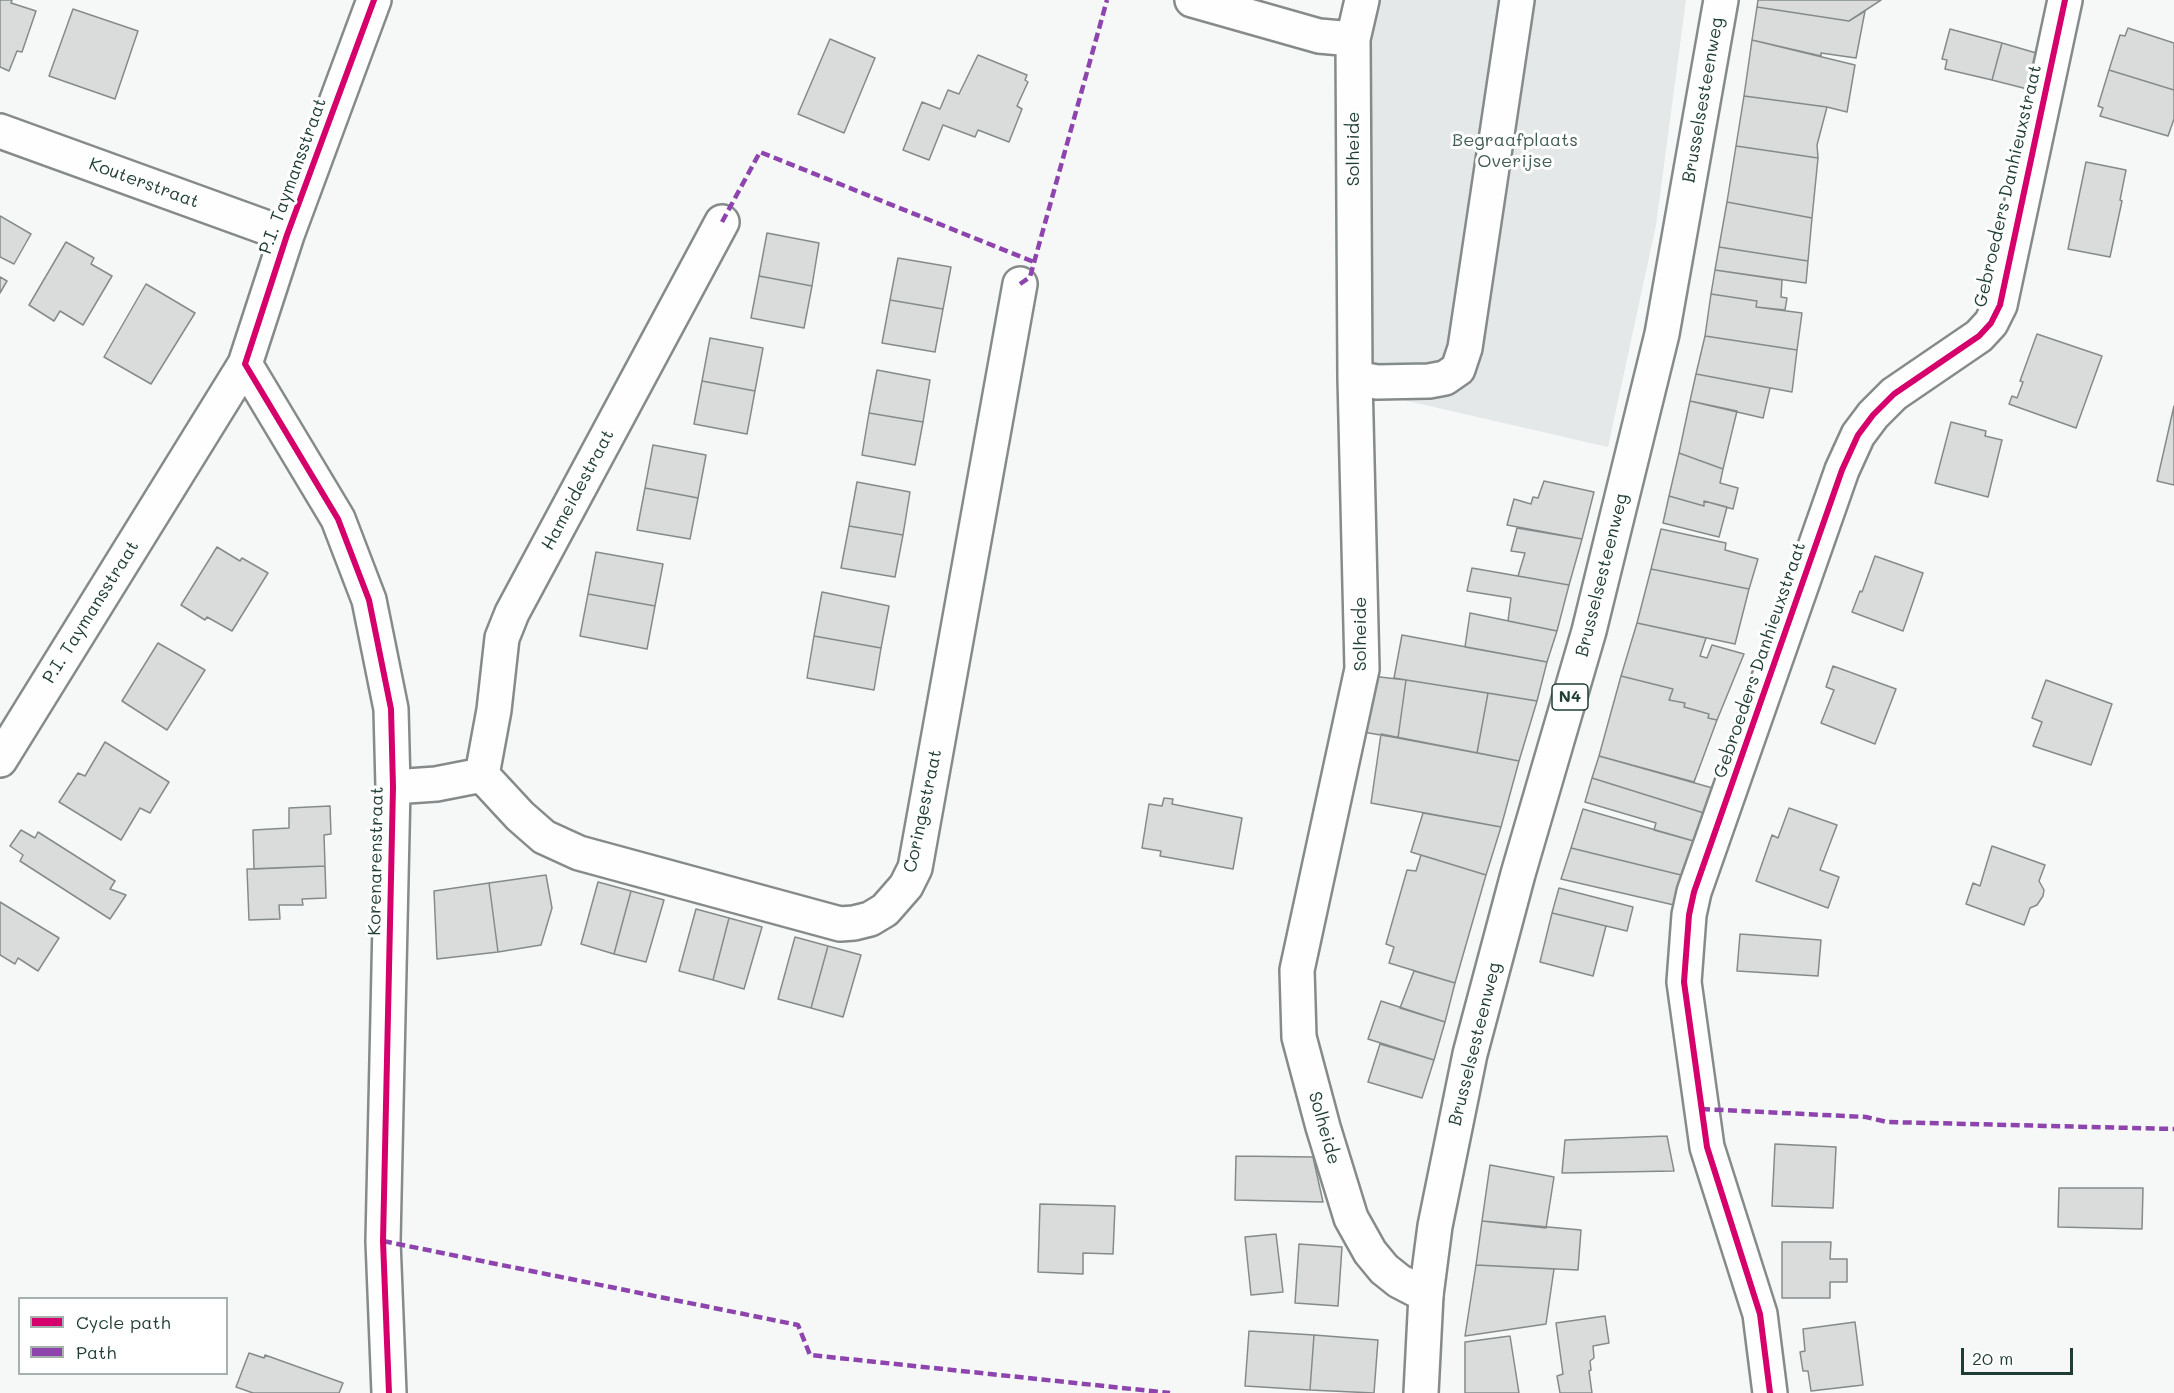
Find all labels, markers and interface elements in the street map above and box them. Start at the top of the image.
street label: Brusselsesteenweg [1678,16,1728,184]
street label: Gebroeders Danhieuxstraat [1970,63,2046,309]
street label: P.I. Taymansstraat [255,95,331,257]
street label: Solheide [1342,112,1364,186]
park label: Begraafplaats Overijse [1452,129,1578,172]
street label: Kouterstraat [86,153,202,213]
street label: Hameidestraat [537,426,619,554]
street label: Brusselsesteenweg [1571,491,1633,659]
street label: P.I. Taymansstraat [38,537,144,687]
street label: Gebroeders Danhieuxstraat [1709,539,1811,781]
street label: Solheide [1349,597,1371,671]
road number: N4 [1552,684,1588,710]
street label: Coringestraat [899,747,947,875]
street label: Korenarenstraat [364,786,388,936]
street label: Brusselsesteenweg [1444,960,1506,1128]
street label: Solheide [1303,1089,1345,1167]
legend [18,1297,228,1375]
text: Cycle path [76,1310,171,1334]
scale bar [1964,1336,2076,1374]
text: Path [76,1340,116,1364]
text: 20 m [1972,1346,2013,1370]

